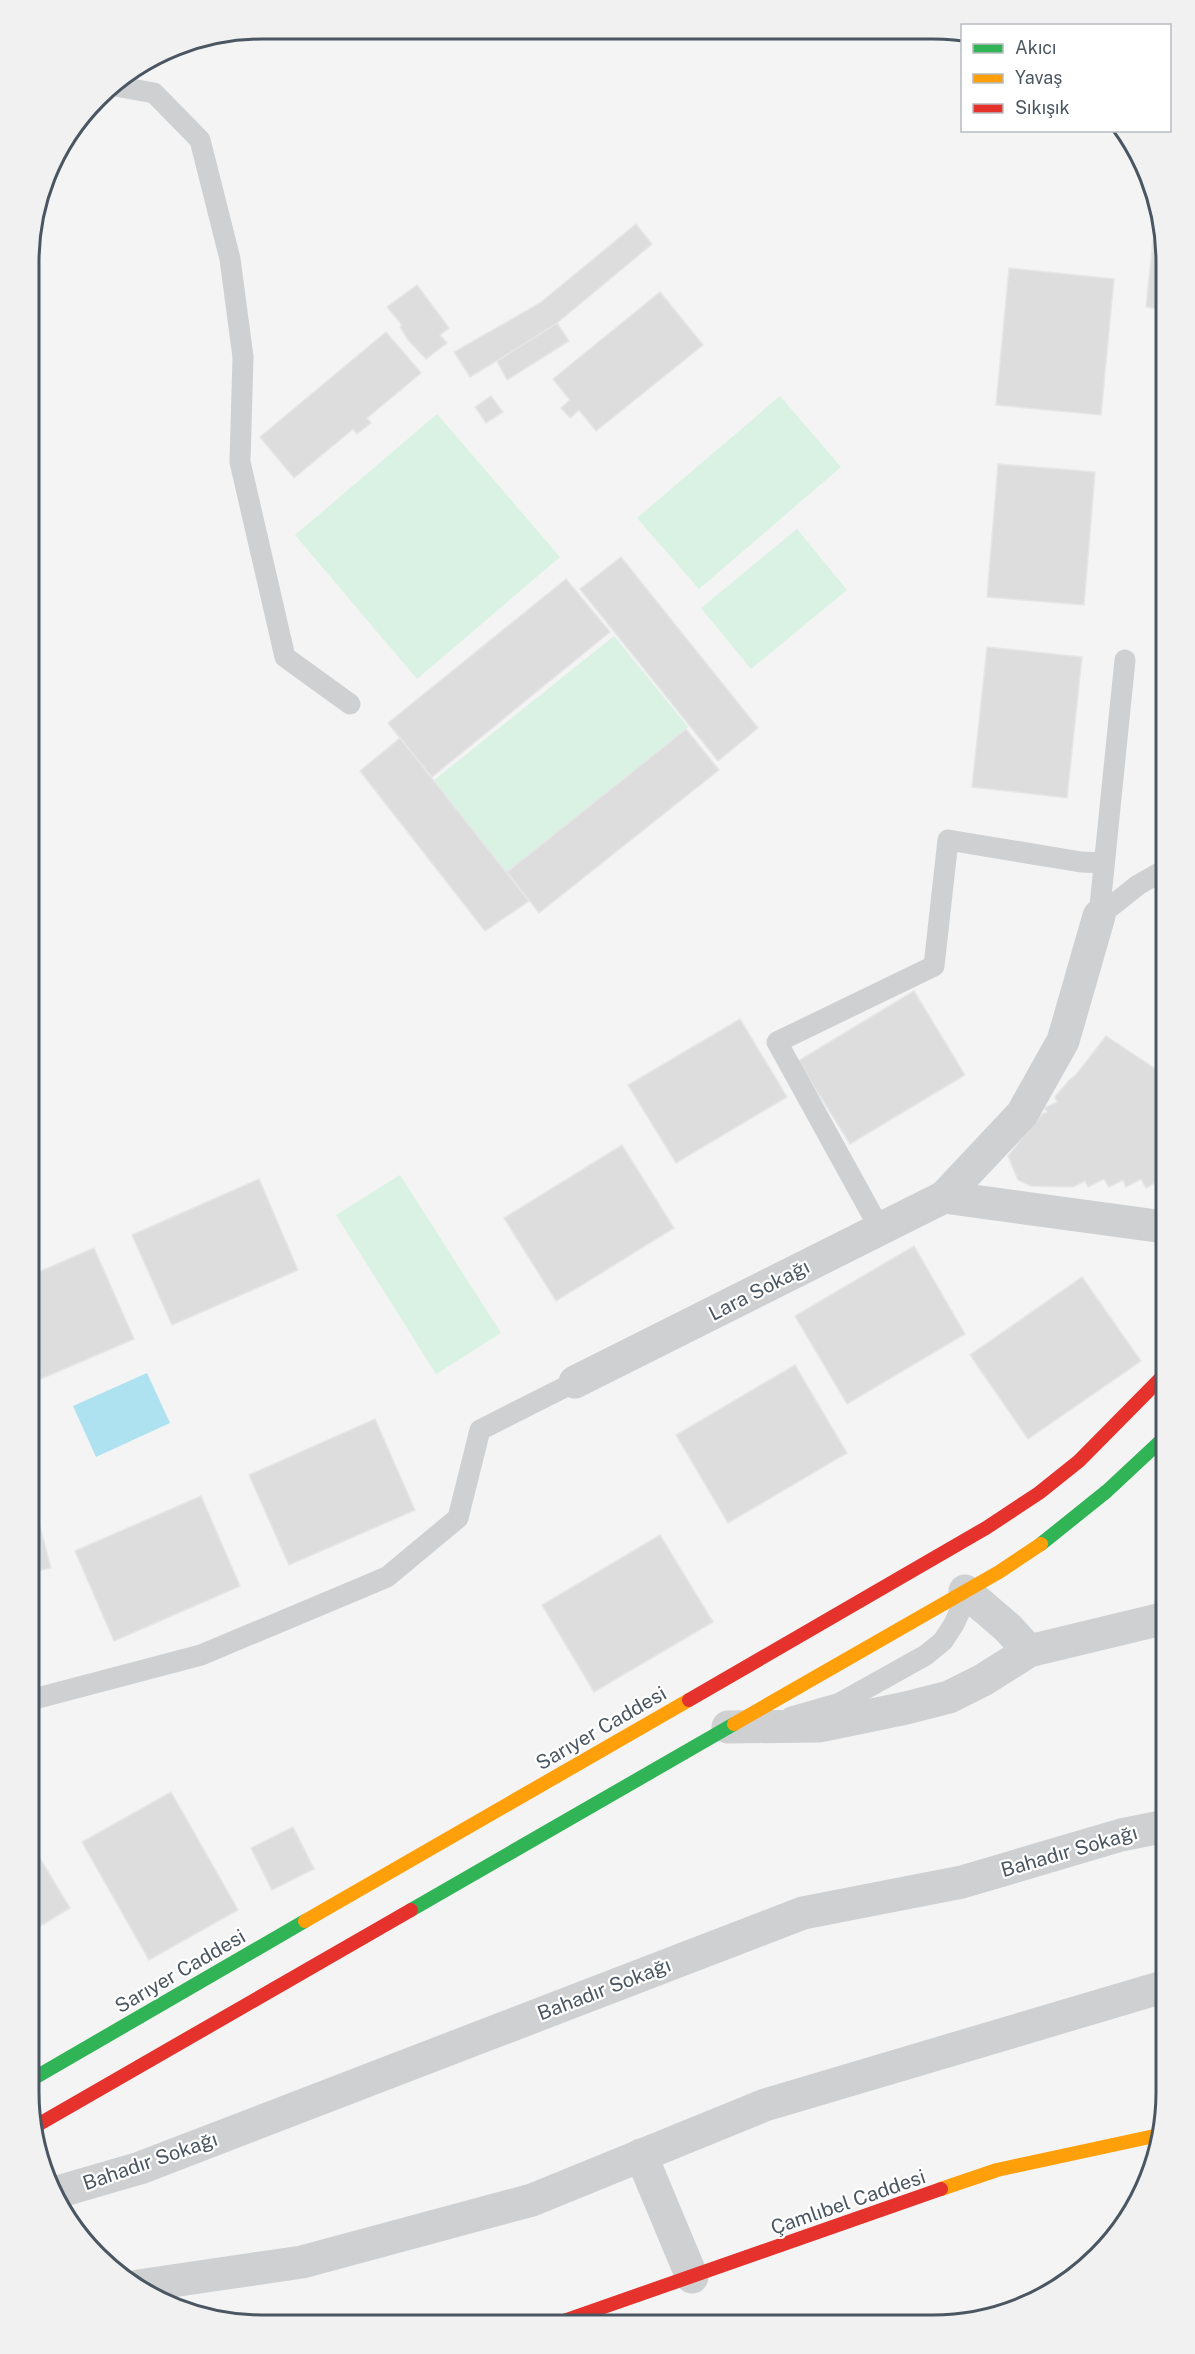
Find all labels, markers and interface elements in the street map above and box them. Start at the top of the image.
legend [961,24,1171,132]
text: Akıcı [1015,37,1056,58]
text: Yavaş [1015,67,1062,88]
text: Sıkışık [1015,97,1070,118]
street label: Lara Sokağı [705,1254,813,1326]
street label: Sarıyer Caddesi [532,1681,670,1775]
street label: Bahadır Sokağı [998,1820,1140,1882]
street label: Sarıyer Caddesi [111,1924,249,2018]
street label: Bahadır Sokağı [534,1953,674,2025]
street label: Bahadır Sokağı [80,2127,220,2195]
street label: Çamlıbel Caddesi [768,2164,928,2240]

